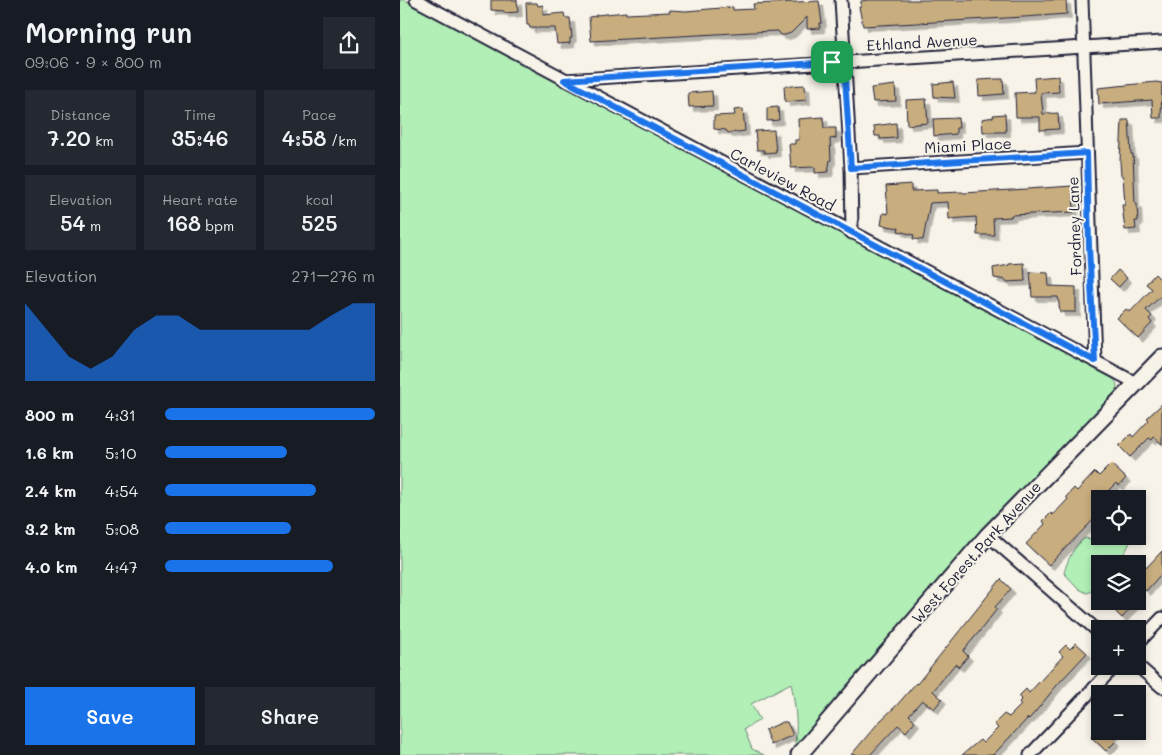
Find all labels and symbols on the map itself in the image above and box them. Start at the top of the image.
street label: Ethland Avenue [866,29,978,55]
pin [811,41,853,83]
street label: Miami Place [924,133,1012,157]
street label: Carleview Road [727,143,839,215]
street label: Fordney Lane [1062,176,1086,276]
street label: West Forest Park Avenue [907,477,1045,627]

